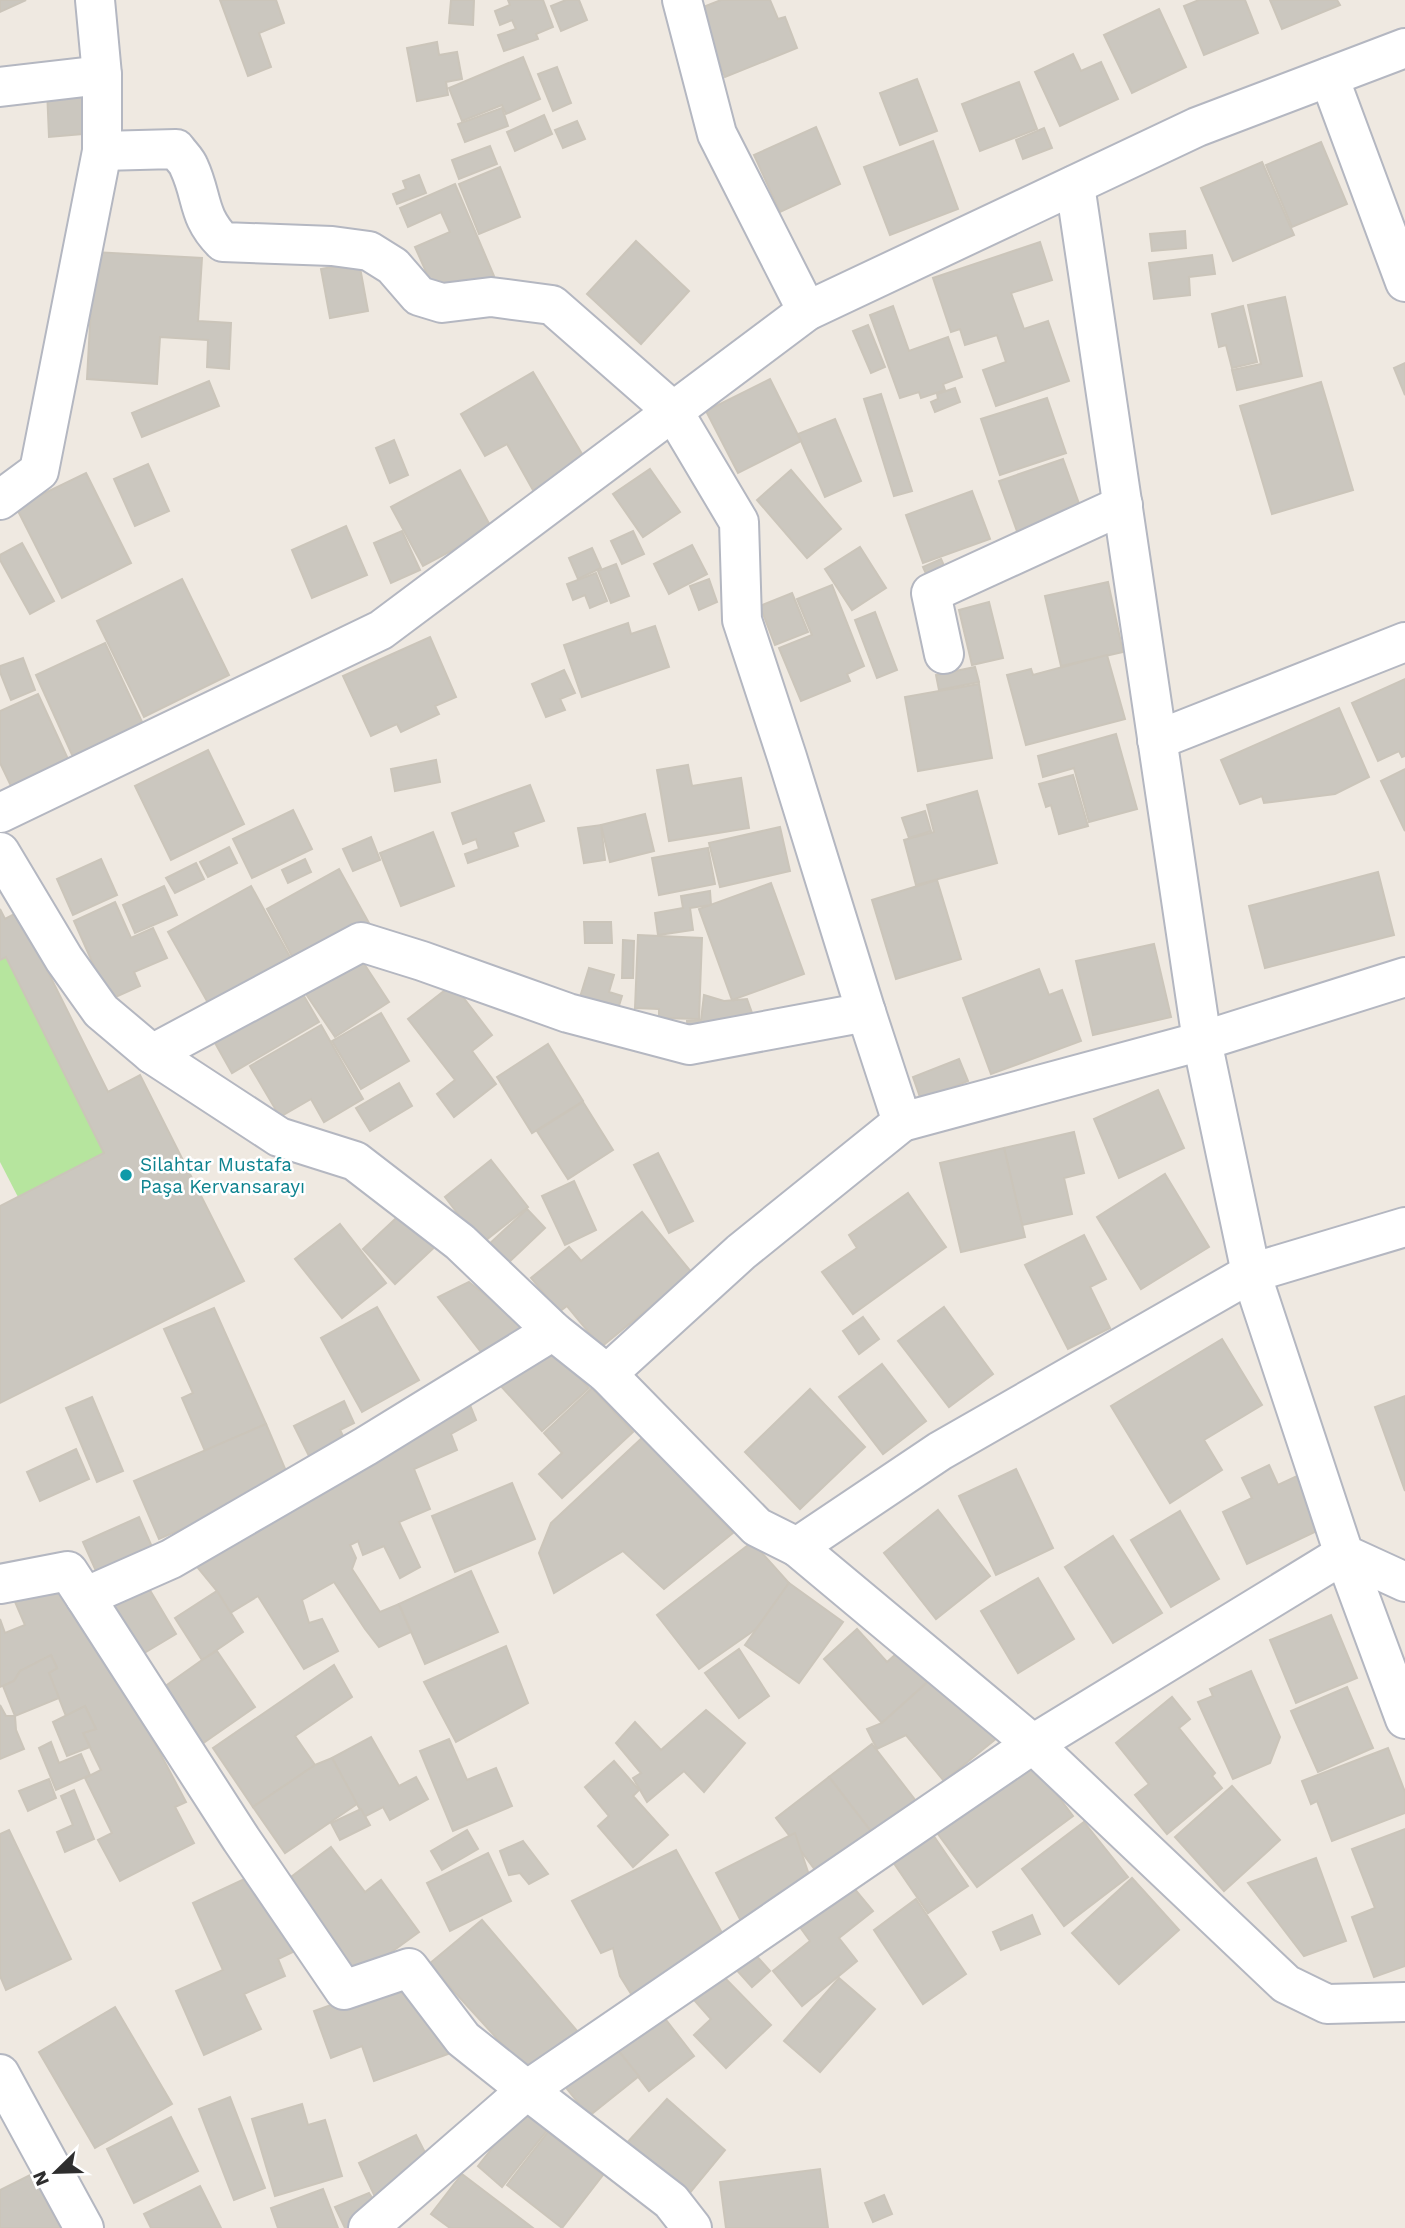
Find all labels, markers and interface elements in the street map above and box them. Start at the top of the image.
place label: Silahtar Mustafa Paşa Kervansarayı [140,1153,305,1198]
marker: Silahtar Mustafa Paşa Kervansarayı [118,1167,134,1183]
north arrow [21,2137,91,2207]
text: N [27,2167,54,2189]

